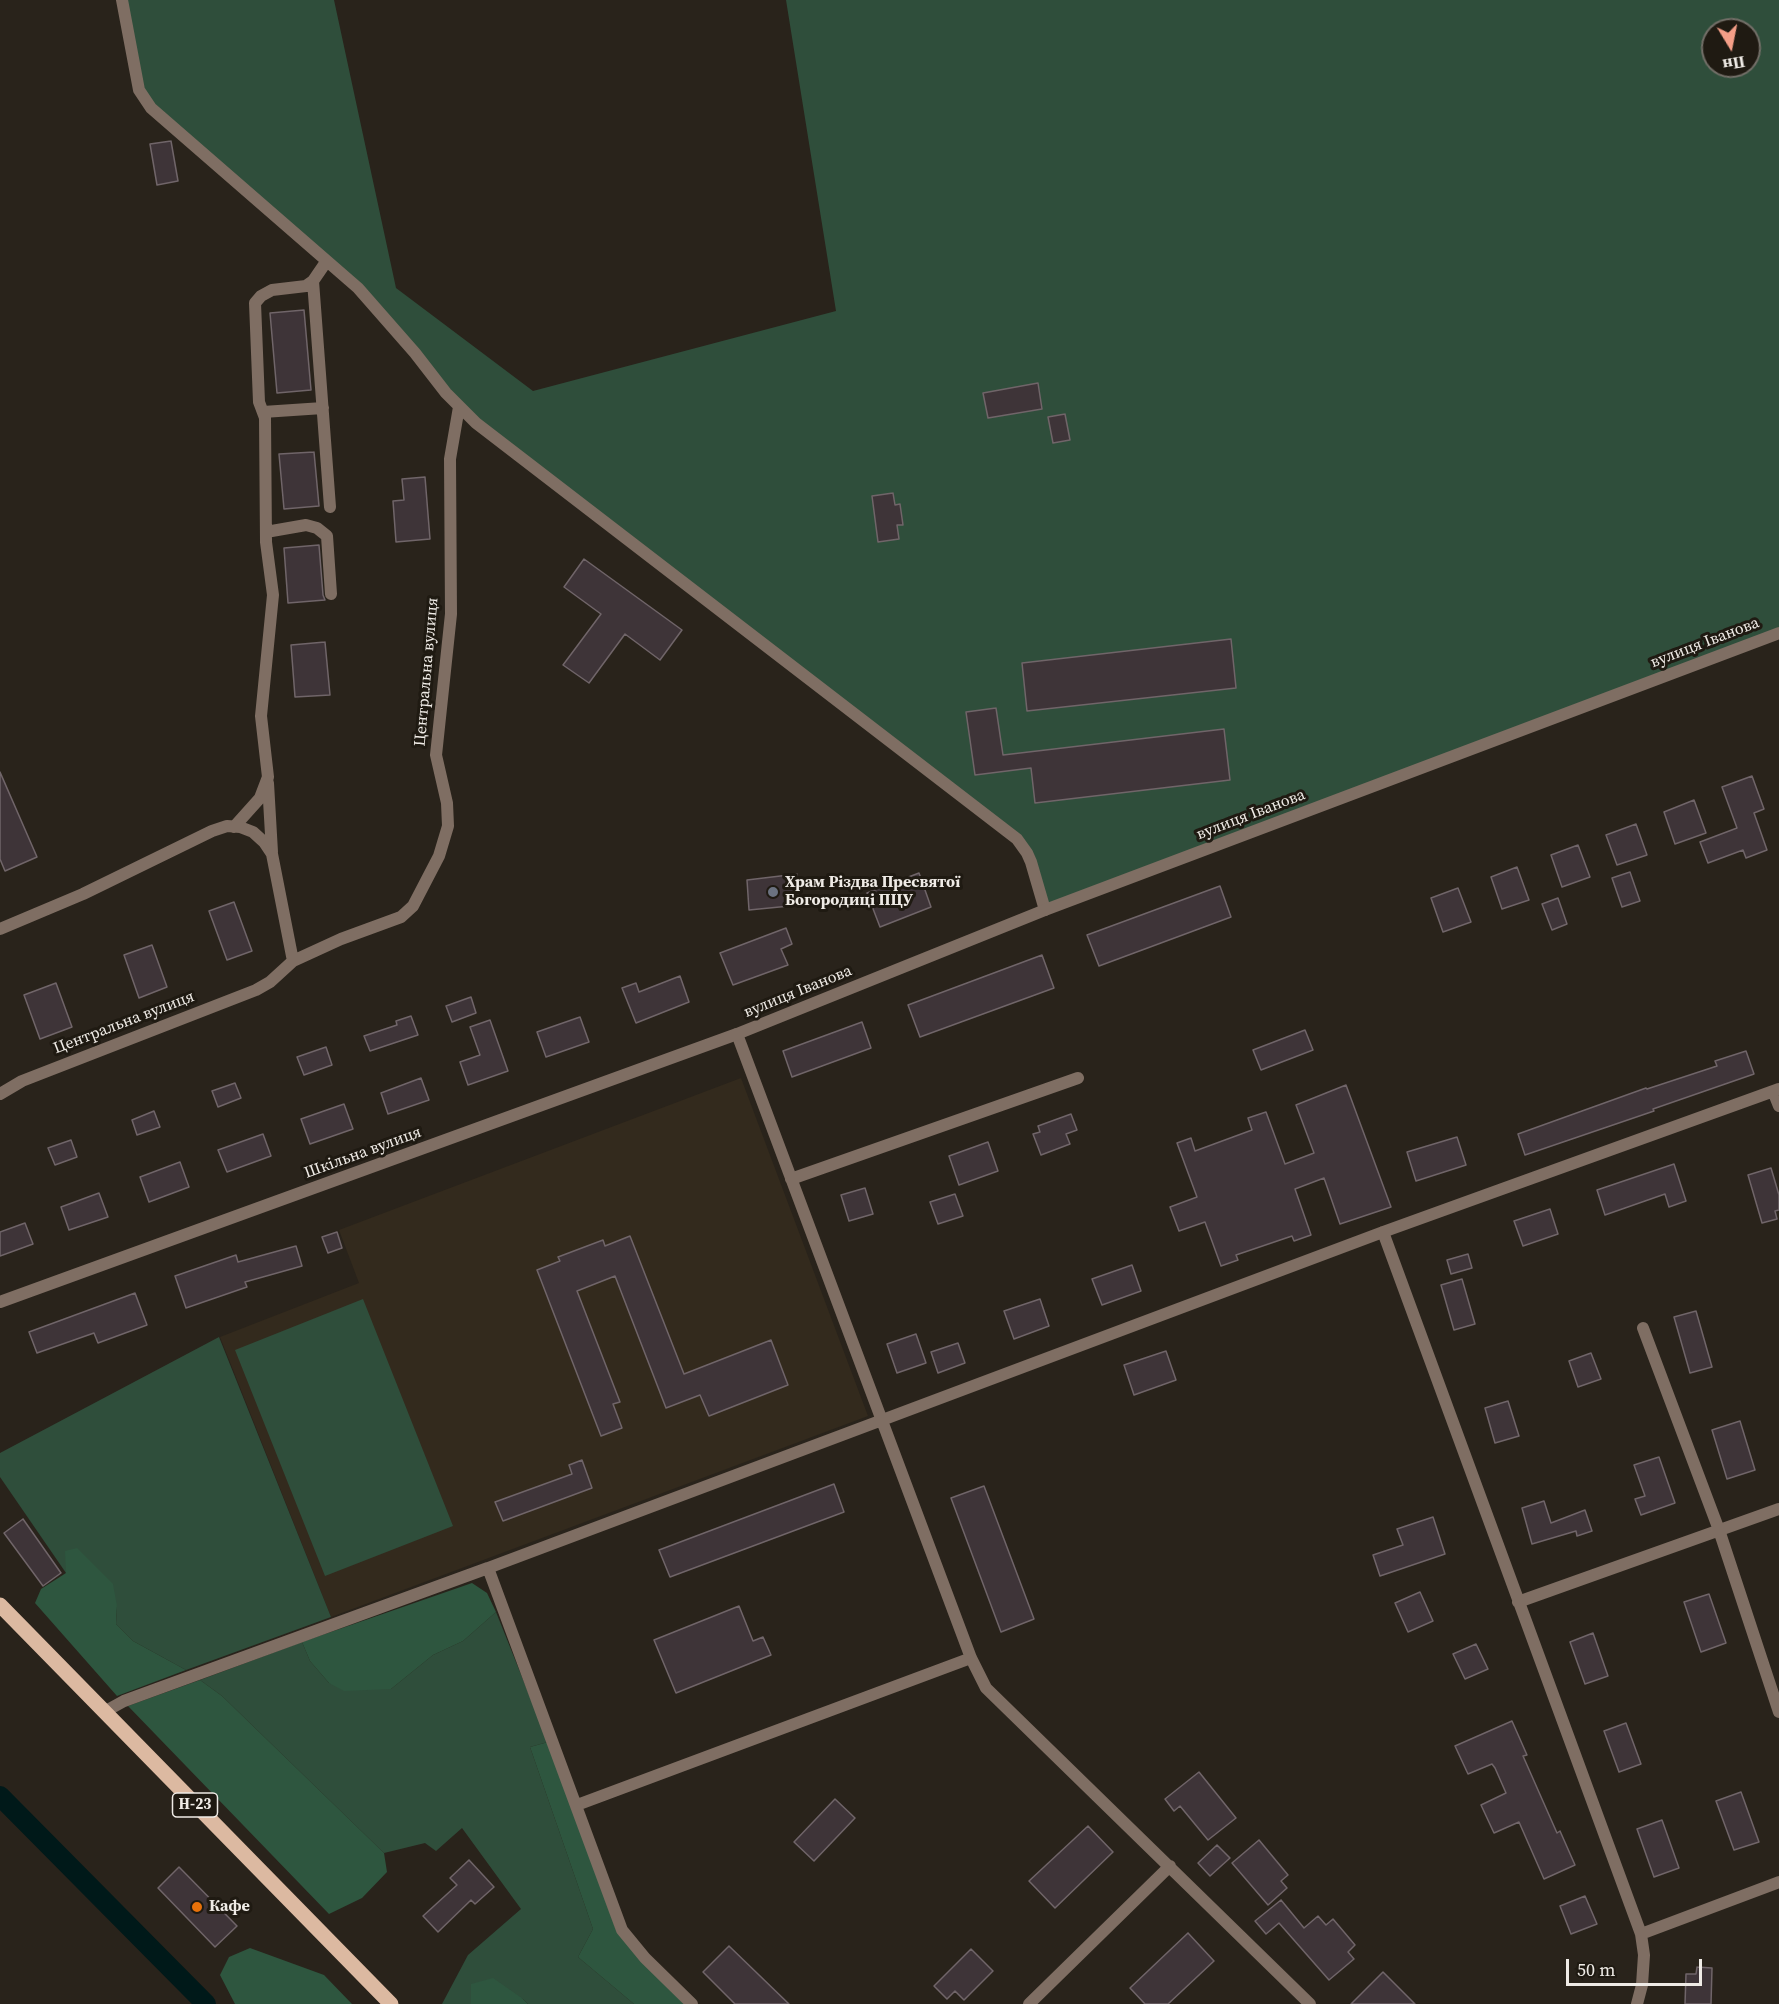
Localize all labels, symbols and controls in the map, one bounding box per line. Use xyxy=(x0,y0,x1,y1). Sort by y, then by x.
north arrow xyxy=(1701,18,1761,78)
text: Пн xyxy=(1721,51,1747,77)
street label: Центральна вулиця xyxy=(411,597,443,747)
street label: вулиця Іванова xyxy=(1648,613,1762,673)
street label: вулиця Іванова xyxy=(1194,785,1308,845)
place label: Храм Різдва Пресвятої Богородиці ПЦУ xyxy=(785,873,960,911)
marker: Храм Різдва Пресвятої Богородиці ПЦУ xyxy=(766,885,780,899)
street label: вулиця Іванова xyxy=(741,962,855,1022)
street label: Центральна вулиця xyxy=(51,987,197,1059)
street label: Шкільна вулиця xyxy=(302,1123,424,1183)
road number: Н-23 xyxy=(172,1793,218,1817)
place label: Кафе xyxy=(209,1897,250,1917)
marker: Кафе xyxy=(190,1900,204,1914)
scale bar xyxy=(1569,1947,1706,1985)
text: 50 m xyxy=(1577,1957,1615,1982)

